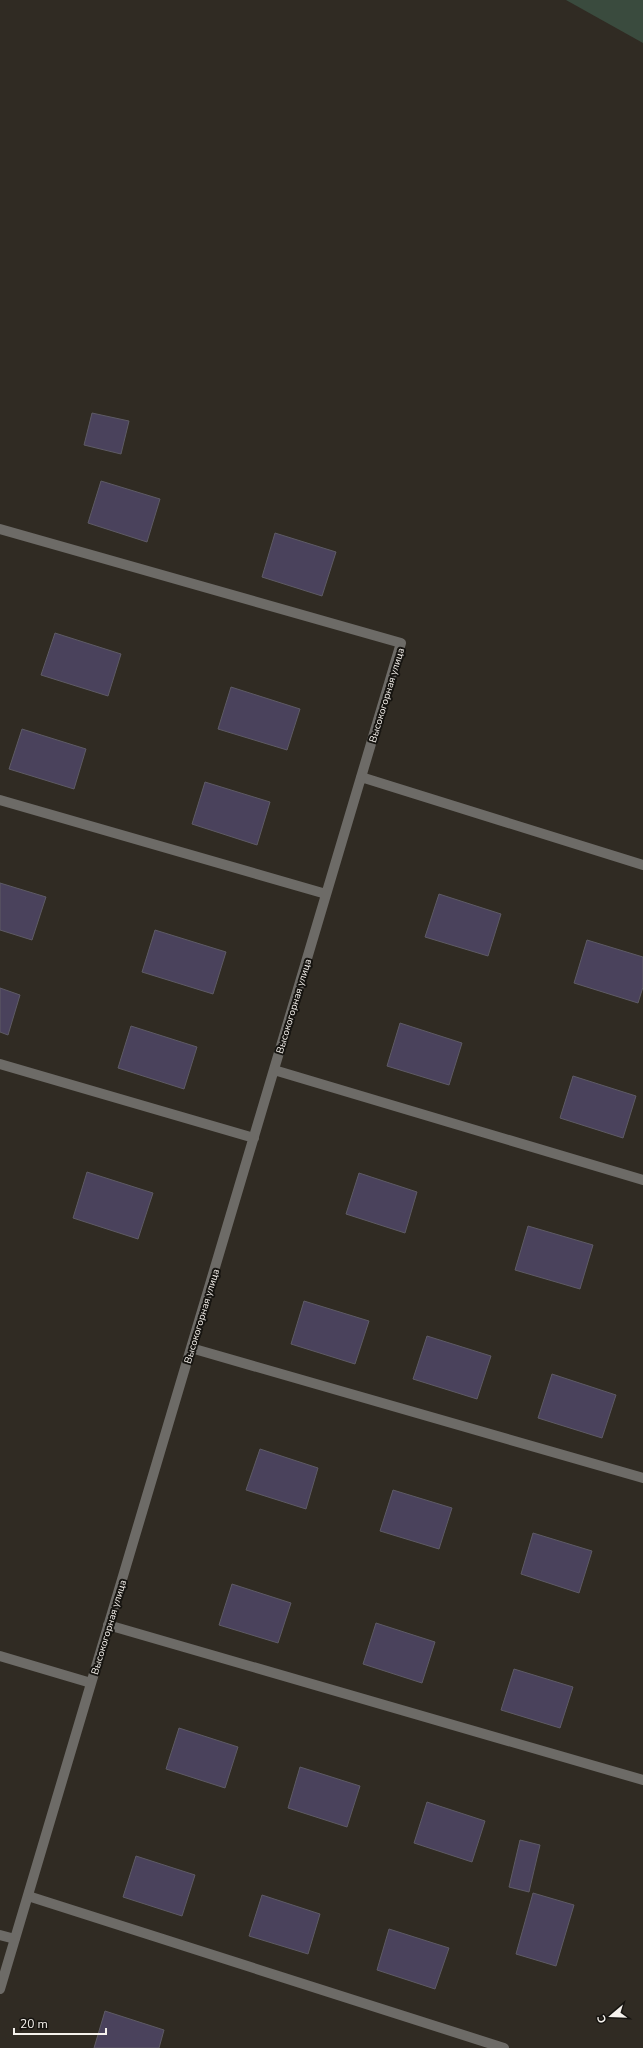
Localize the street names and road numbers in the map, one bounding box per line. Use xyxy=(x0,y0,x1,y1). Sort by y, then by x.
street label: Высокогорная улица xyxy=(366,646,408,744)
street label: Высокогорная улица xyxy=(273,957,315,1055)
street label: Высокогорная улица xyxy=(181,1267,223,1365)
street label: Высокогорная улица xyxy=(88,1578,130,1676)

